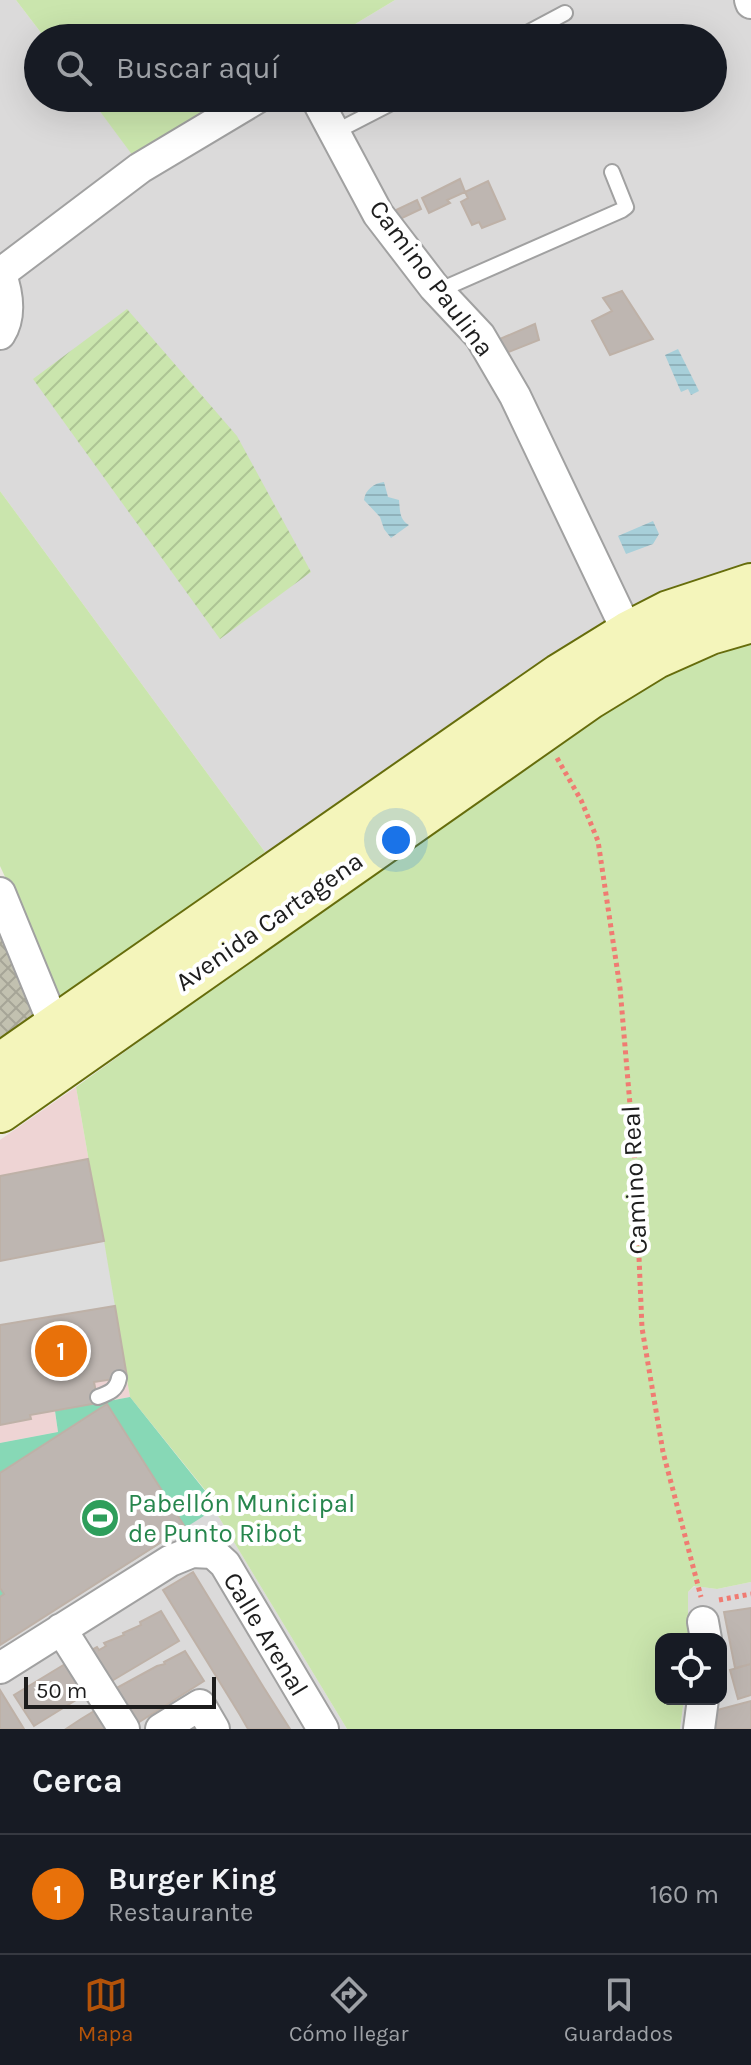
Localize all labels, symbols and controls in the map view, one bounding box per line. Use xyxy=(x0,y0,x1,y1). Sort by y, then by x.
search box xyxy=(24,24,727,112)
icon: search xyxy=(52,46,96,90)
text: Buscar aquí xyxy=(116,50,280,86)
street label: Camino Paulina xyxy=(363,194,501,363)
your location xyxy=(376,820,416,860)
street label: Avenida Cartagena xyxy=(170,845,369,998)
street label: Camino Real xyxy=(615,1105,654,1255)
pin: 1 xyxy=(35,1321,87,1381)
place label: Pabellón Municipal de Punto Ribot xyxy=(128,1488,355,1549)
sports icon: Pabellón Municipal de Punto Ribot xyxy=(79,1497,121,1539)
street label: Calle Arenal xyxy=(216,1567,315,1702)
map controls xyxy=(655,1633,727,1705)
button: locate xyxy=(655,1633,727,1705)
scale bar xyxy=(24,1673,216,1709)
text: 50 m xyxy=(36,1678,87,1704)
text: Cerca xyxy=(32,1761,123,1801)
text: Burger King xyxy=(108,1861,276,1897)
text: 1 xyxy=(53,1879,63,1910)
text: 160 m xyxy=(650,1879,719,1910)
text: Restaurante xyxy=(108,1897,253,1928)
tab: Mapa xyxy=(78,1973,133,2047)
tab: Cómo llegar xyxy=(289,1973,408,2047)
tab: Guardados xyxy=(564,1973,673,2047)

